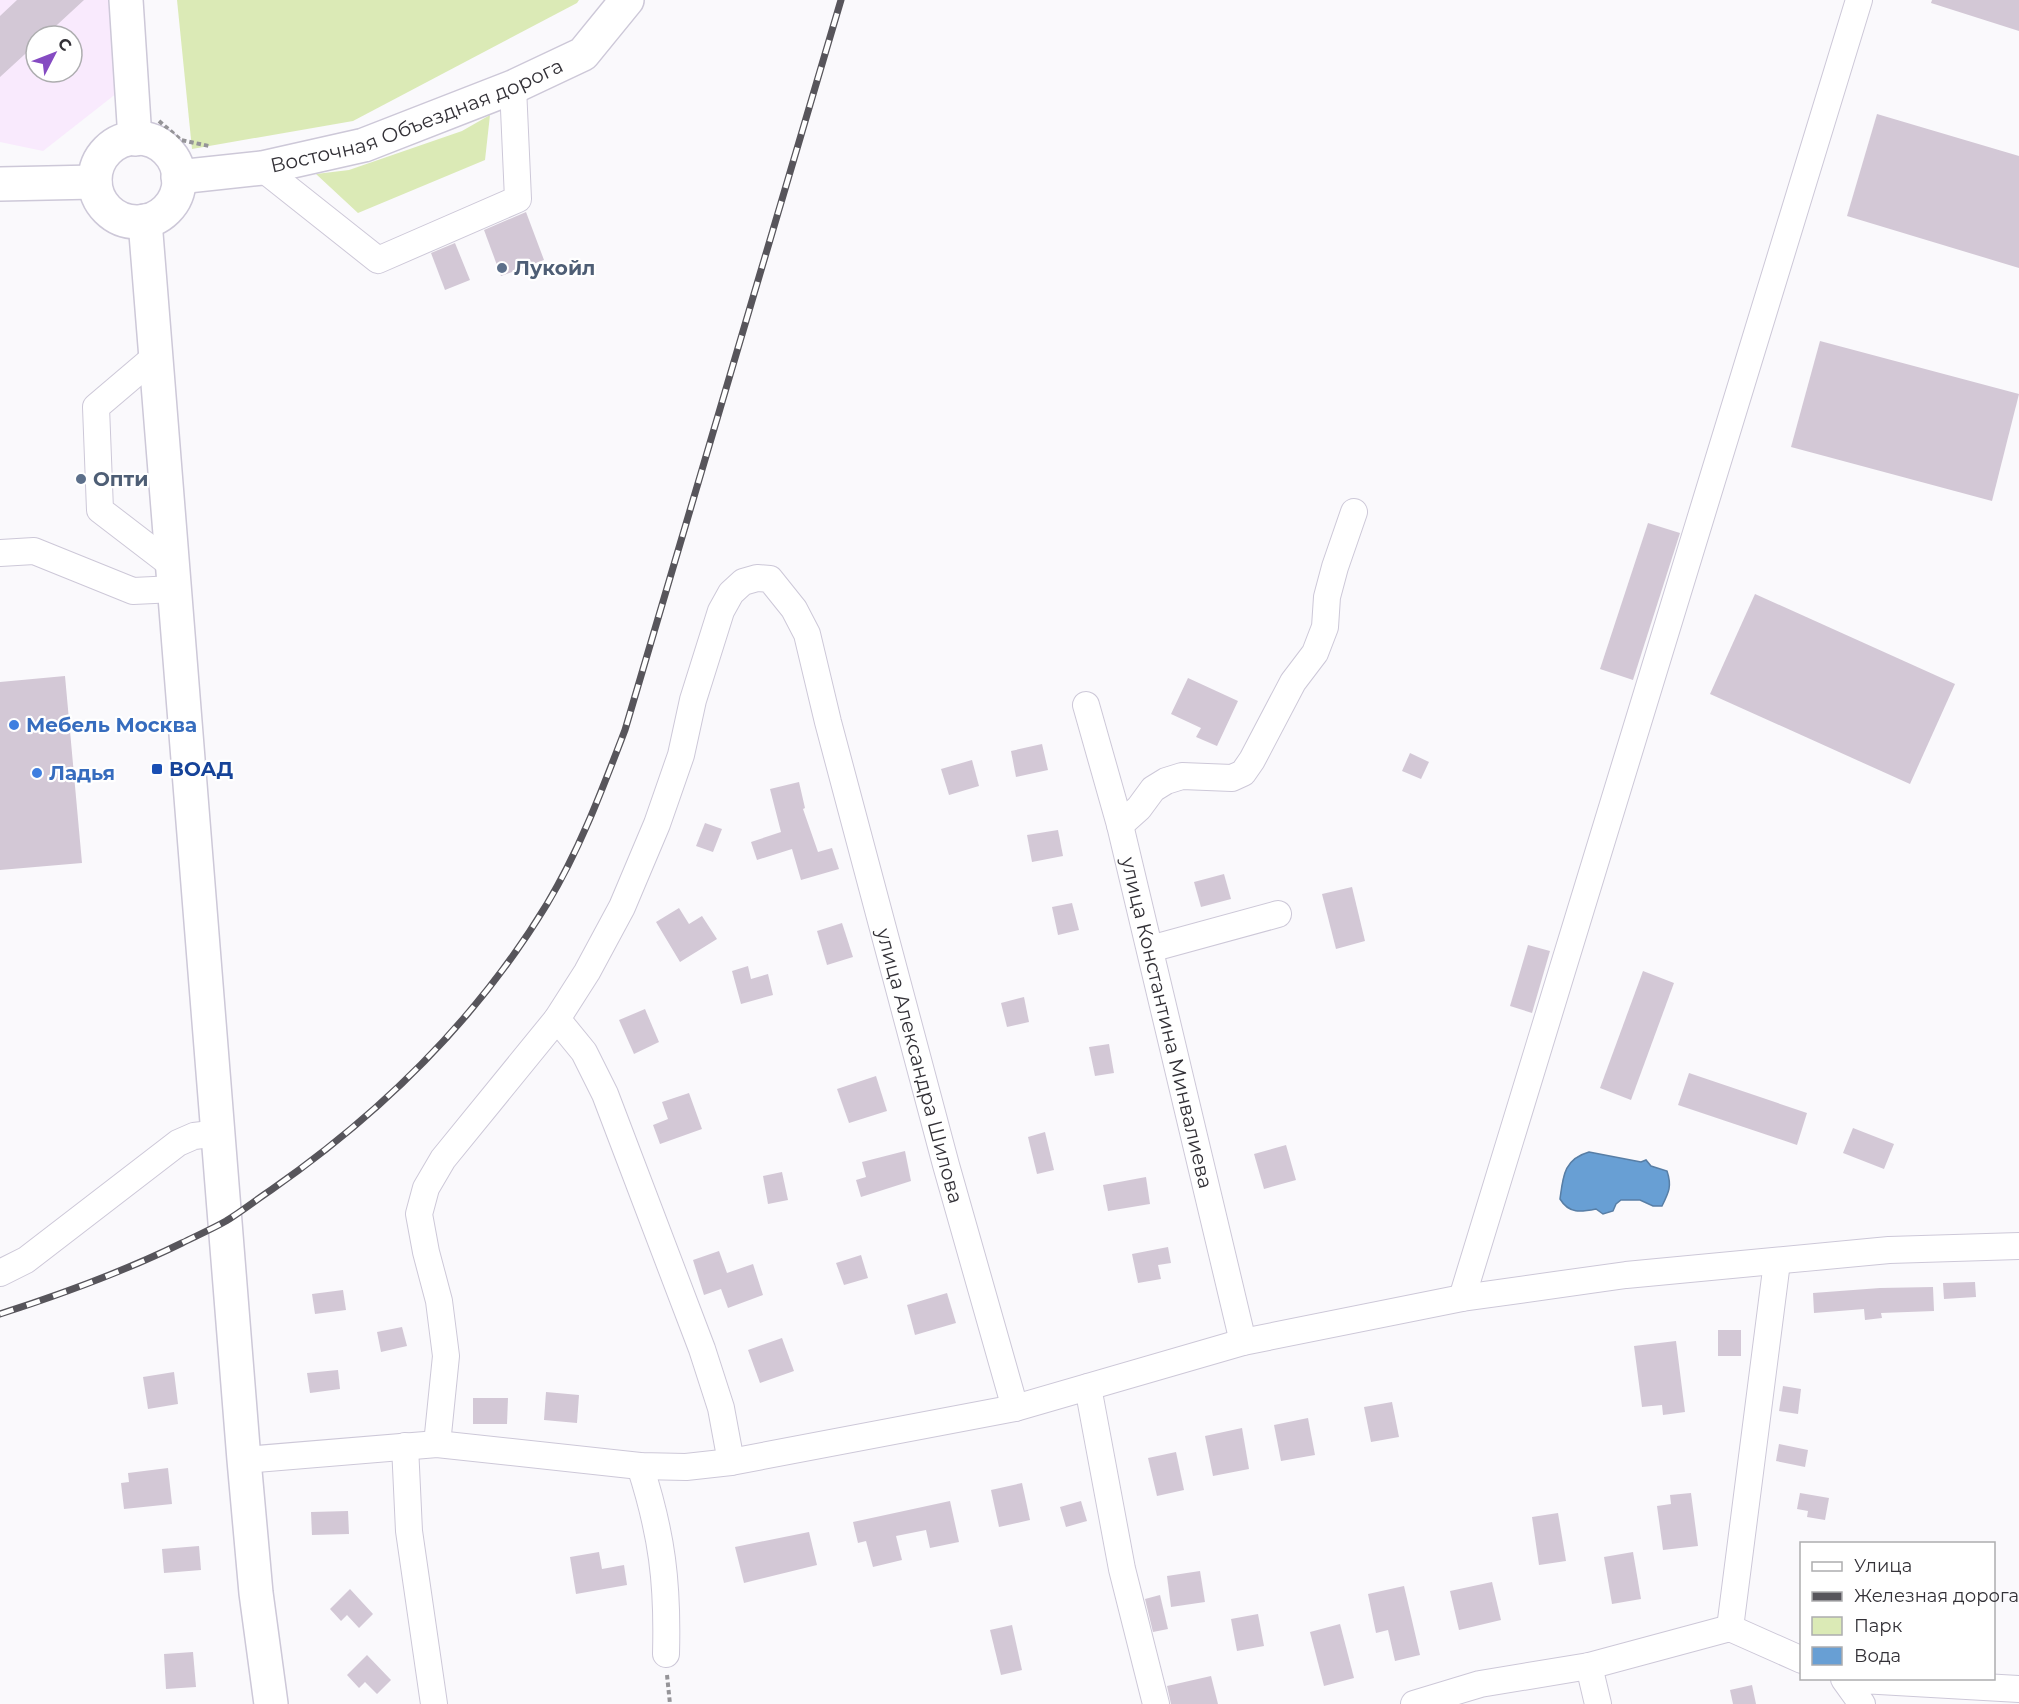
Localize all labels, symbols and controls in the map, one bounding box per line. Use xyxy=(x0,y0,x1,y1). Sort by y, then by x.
north arrow xyxy=(24,24,84,84)
text: С xyxy=(54,34,76,55)
street label: Восточная Объездная дорога xyxy=(268,53,567,178)
place label: Лукойл xyxy=(514,256,595,280)
marker: Лукойл xyxy=(495,261,509,275)
place label: Опти xyxy=(93,467,148,491)
marker: Опти xyxy=(74,472,88,486)
place label: Мебель Москва xyxy=(26,713,197,737)
marker: Мебель Москва xyxy=(7,718,21,732)
place label: ВОАД xyxy=(169,757,234,781)
place label: Ладья xyxy=(49,761,115,785)
marker: ВОАД xyxy=(150,762,164,776)
marker: Ладья xyxy=(30,766,44,780)
street label: улица Константина Минвалиева xyxy=(1116,854,1218,1191)
street label: улица Александра Шилова xyxy=(871,925,968,1206)
legend xyxy=(1800,1542,1995,1680)
text: Улица xyxy=(1854,1555,1912,1577)
text: Железная дорога xyxy=(1854,1585,2019,1607)
text: Парк xyxy=(1854,1615,1903,1637)
text: Вода xyxy=(1854,1645,1901,1667)

